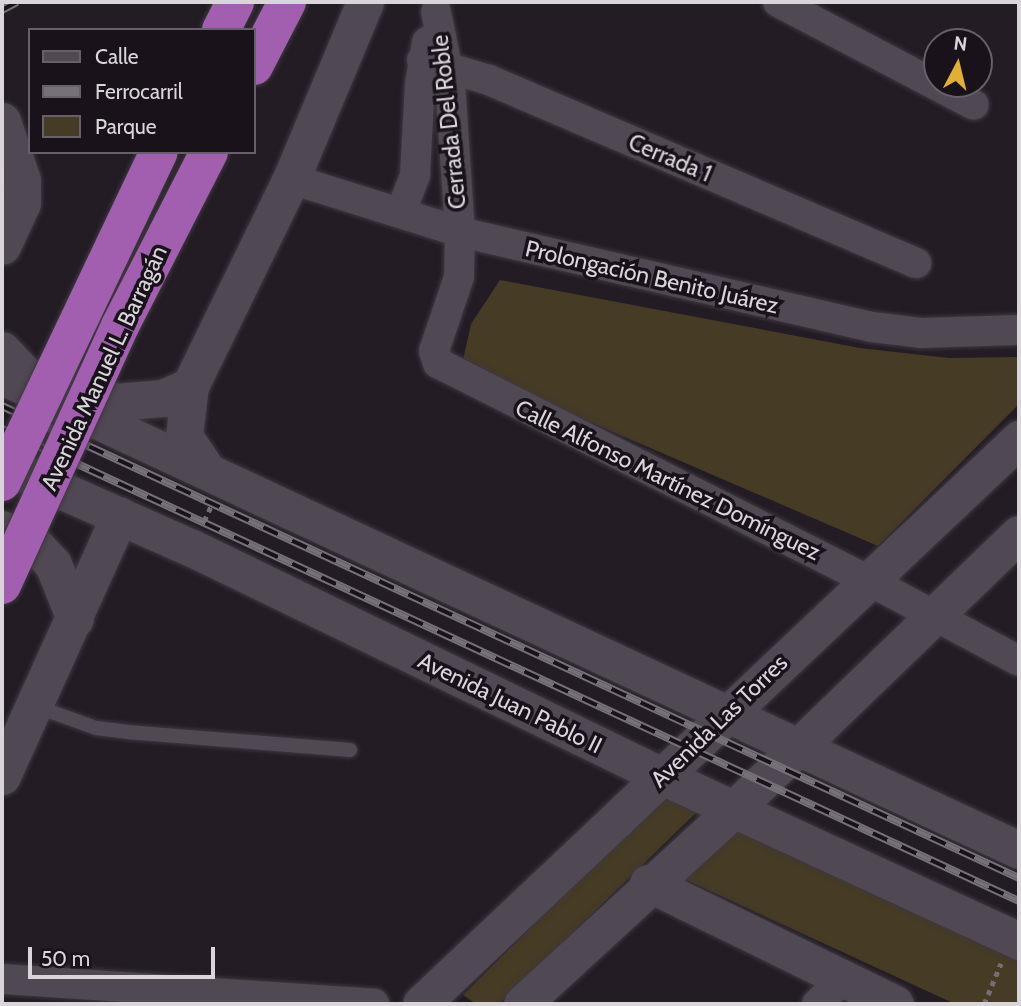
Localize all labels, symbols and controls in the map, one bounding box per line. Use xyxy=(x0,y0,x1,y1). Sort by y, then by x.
legend xyxy=(28,28,256,154)
north arrow xyxy=(923,28,993,98)
text: N xyxy=(952,31,968,56)
street label: Cerrada Del Roble xyxy=(426,34,472,210)
text: Calle xyxy=(95,44,139,69)
text: Ferrocarril xyxy=(95,79,183,104)
text: Parque xyxy=(95,114,157,139)
street label: Cerrada 1 xyxy=(624,128,716,188)
street label: Prolongación Benito Juárez xyxy=(523,234,781,320)
street label: Avenida Manuel L. Barragán xyxy=(35,241,173,495)
street label: Calle Alfonso Martínez Domínguez xyxy=(511,394,825,566)
street label: Avenida Juan Pablo II xyxy=(414,646,606,760)
street label: Avenida Las Torres xyxy=(645,649,793,793)
scale bar xyxy=(32,932,219,976)
text: 50 m xyxy=(41,946,90,971)

